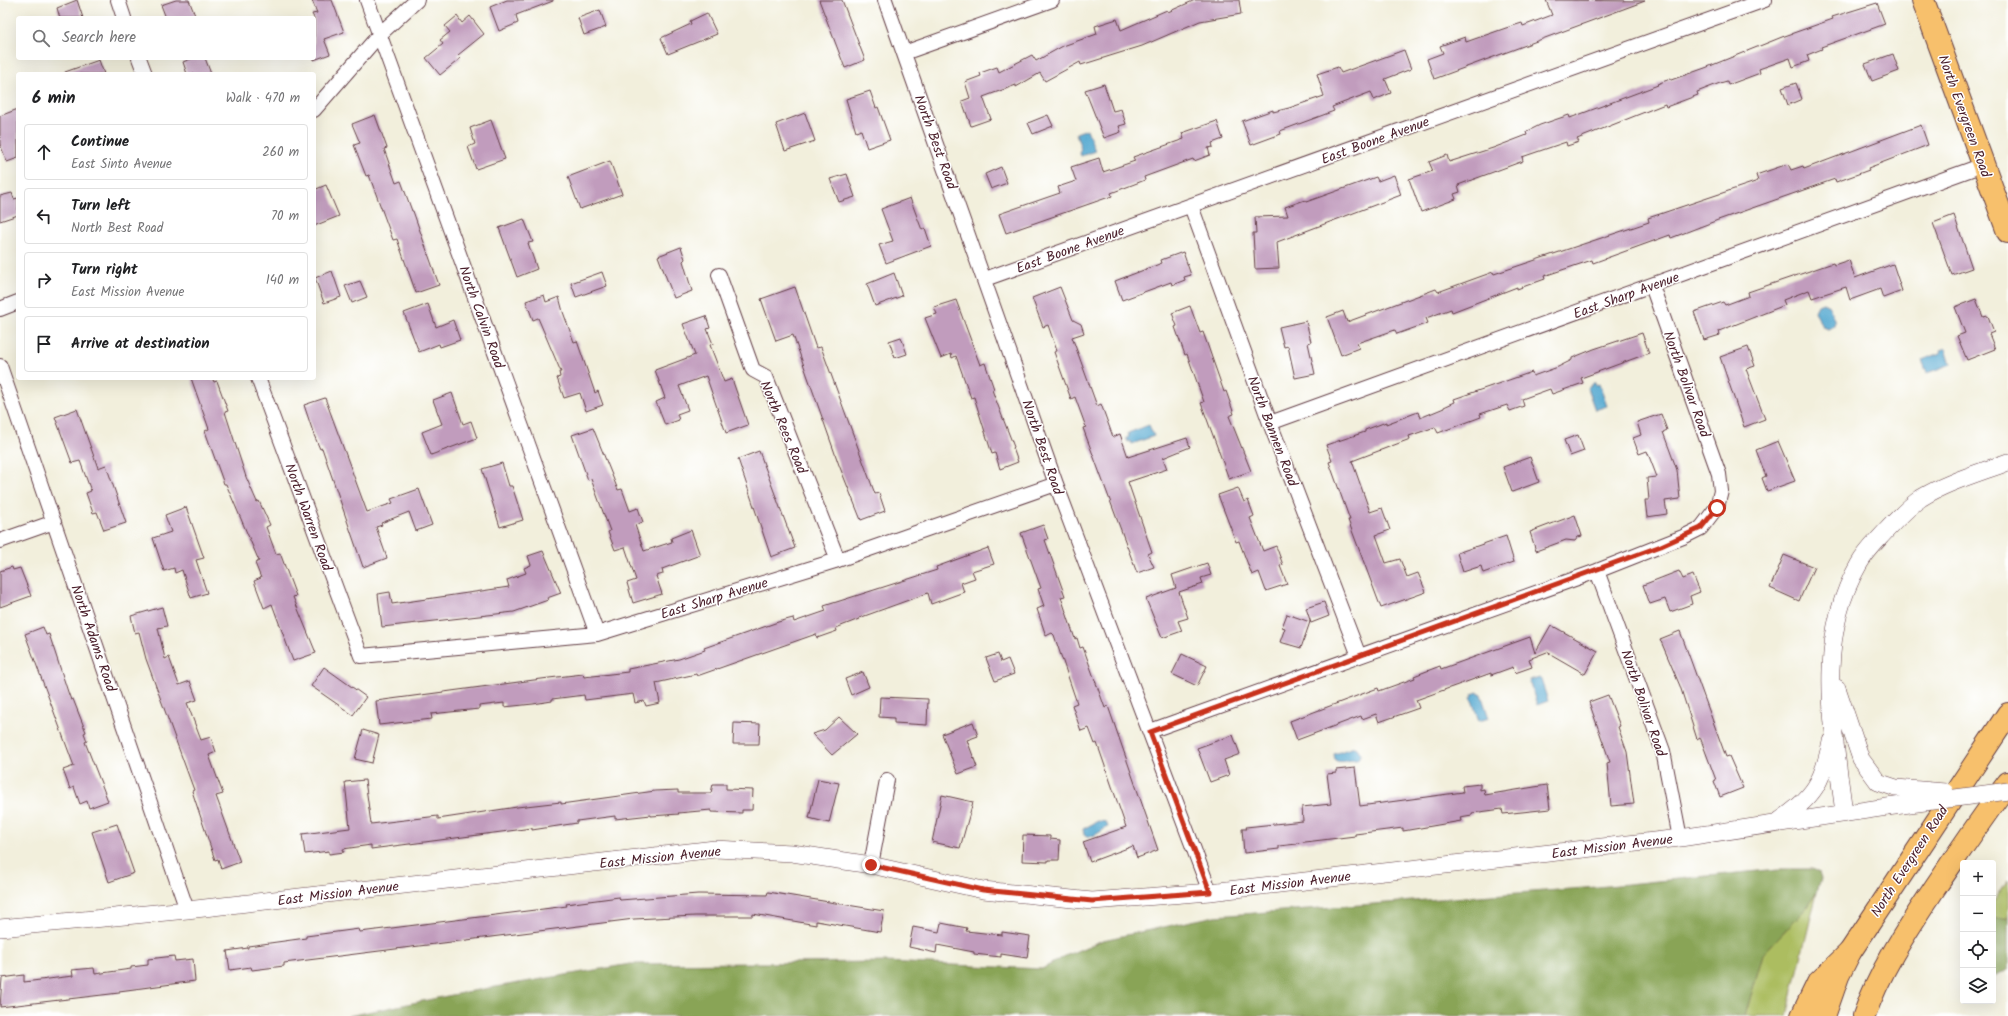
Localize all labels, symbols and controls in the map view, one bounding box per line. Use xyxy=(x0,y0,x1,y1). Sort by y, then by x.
search box xyxy=(16,16,316,60)
text: Search here xyxy=(62,26,136,50)
icon: search xyxy=(30,27,52,49)
street label: North Evergreen Road xyxy=(1932,52,1997,182)
text: 6 min xyxy=(32,85,76,112)
text: Walk · 470 m xyxy=(226,88,300,109)
street label: North Best Road xyxy=(908,92,963,194)
street label: East Boone Avenue xyxy=(1318,111,1433,171)
text: Continue xyxy=(71,130,129,154)
icon: ahead xyxy=(33,141,55,163)
text: 260 m xyxy=(262,142,299,163)
text: East Sinto Avenue xyxy=(71,154,172,175)
text: Turn left xyxy=(71,194,131,218)
icon: left xyxy=(33,205,55,227)
text: 70 m xyxy=(271,206,299,227)
text: North Best Road xyxy=(71,218,163,239)
street label: East Boone Avenue xyxy=(1013,220,1128,280)
text: Turn right xyxy=(71,258,138,282)
street label: North Calvin Road xyxy=(452,263,510,373)
street label: East Sharp Avenue xyxy=(1570,266,1683,325)
icon: right xyxy=(33,269,55,291)
text: 140 m xyxy=(266,270,299,291)
text: East Mission Avenue xyxy=(71,282,184,303)
street label: North Bolivar Road xyxy=(1657,328,1716,442)
text: Arrive at destination xyxy=(71,332,210,356)
icon: arrive xyxy=(33,333,55,355)
street label: North Bannen Road xyxy=(1241,373,1304,491)
street label: North Rees Road xyxy=(754,377,813,478)
street label: North Best Road xyxy=(1015,397,1069,499)
street label: North Warren Road xyxy=(278,460,338,575)
route start xyxy=(1708,499,1726,517)
street label: East Sharp Avenue xyxy=(658,572,771,626)
street label: North Adams Road xyxy=(64,582,122,696)
street label: North Bolivar Road xyxy=(1614,647,1672,761)
street label: North Evergreen Road xyxy=(1865,801,1955,922)
street label: East Mission Avenue xyxy=(1550,829,1675,865)
street label: East Mission Avenue xyxy=(598,841,723,875)
route end xyxy=(862,856,880,874)
map controls xyxy=(1960,860,1996,1004)
button: + xyxy=(1960,860,1996,896)
street label: East Mission Avenue xyxy=(1228,866,1353,902)
street label: East Mission Avenue xyxy=(276,876,401,912)
button: − xyxy=(1960,896,1996,932)
button: locate xyxy=(1960,932,1996,968)
button: layers xyxy=(1960,968,1996,1004)

